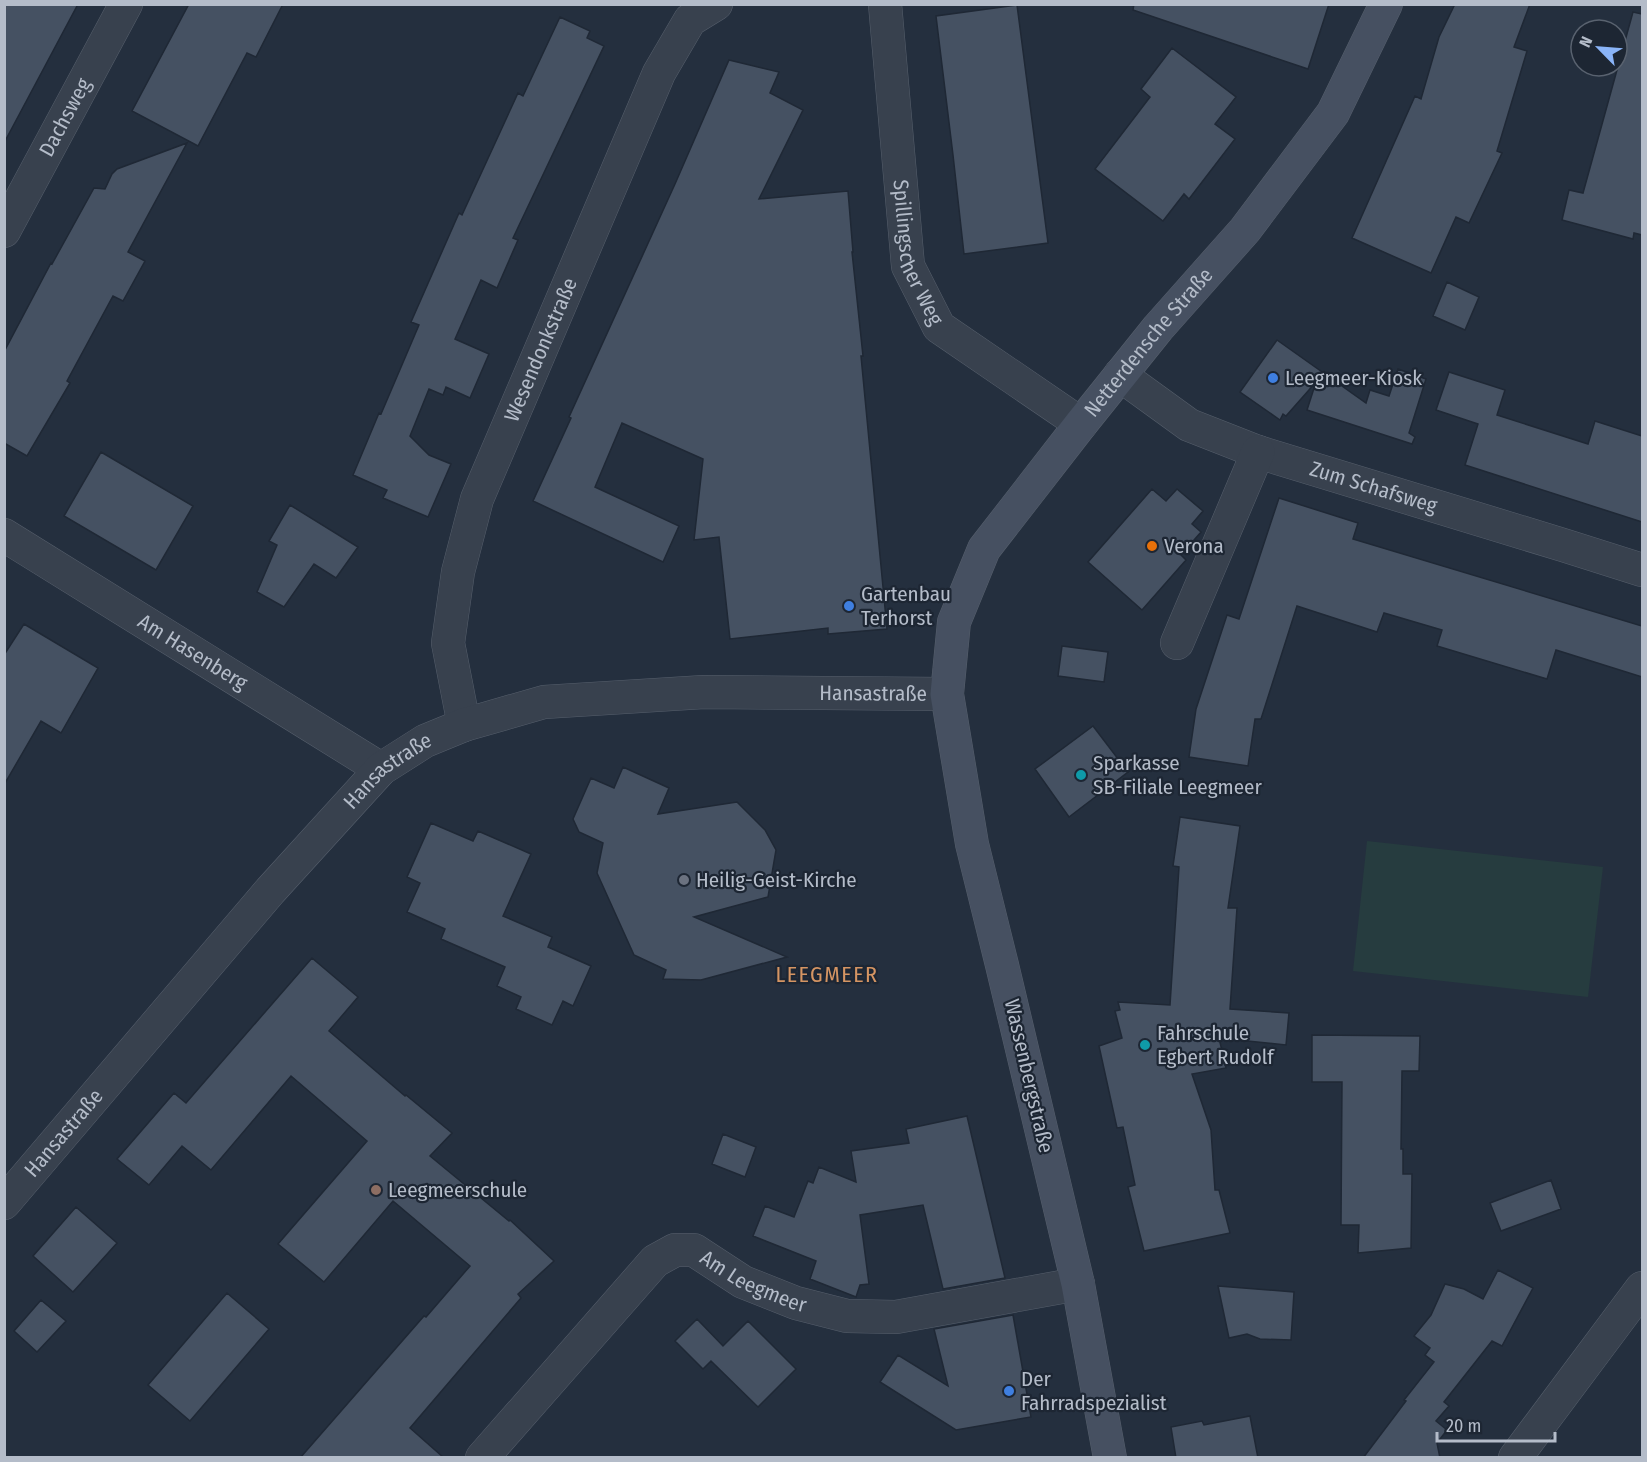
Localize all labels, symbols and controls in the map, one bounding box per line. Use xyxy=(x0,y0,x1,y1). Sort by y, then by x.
north arrow xyxy=(1569,18,1629,78)
text: N xyxy=(1575,34,1596,50)
street label: Dachsweg xyxy=(33,74,97,161)
street label: Spillingscher Weg xyxy=(887,178,949,330)
street label: Netterdensche Straße xyxy=(1079,262,1218,422)
street label: Wesendonkstraße xyxy=(499,274,583,426)
place label: Leegmeer-Kiosk xyxy=(1285,365,1422,391)
marker: Leegmeer-Kiosk xyxy=(1266,371,1280,385)
street label: Zum Schafsweg xyxy=(1307,456,1440,519)
place label: Verona xyxy=(1164,533,1224,559)
marker: Verona xyxy=(1145,539,1159,553)
place label: Gartenbau Terhorst xyxy=(861,581,951,631)
marker: Gartenbau Terhorst xyxy=(842,599,856,613)
street label: Am Hasenberg xyxy=(133,608,252,696)
street label: Hansastraße xyxy=(819,680,927,707)
street label: Hansastraße xyxy=(338,727,435,815)
place label: Sparkasse SB-Filiale Leegmeer xyxy=(1093,750,1262,800)
marker: Sparkasse SB-Filiale Leegmeer xyxy=(1074,768,1088,782)
place label: Heilig-Geist-Kirche xyxy=(696,867,857,893)
marker: Heilig-Geist-Kirche xyxy=(677,873,691,887)
district label: LEEGMEER xyxy=(776,961,879,988)
street label: Wassenbergstraße xyxy=(999,997,1059,1155)
place label: Fahrschule Egbert Rudolf xyxy=(1157,1020,1275,1070)
marker: Fahrschule Egbert Rudolf xyxy=(1138,1038,1152,1052)
street label: Hansastraße xyxy=(19,1084,108,1182)
place label: Leegmeerschule xyxy=(388,1177,527,1203)
marker: Leegmeerschule xyxy=(369,1183,383,1197)
street label: Am Leegmeer xyxy=(695,1245,810,1318)
place label: Der Fahrradspezialist xyxy=(1021,1366,1167,1416)
marker: Der Fahrradspezialist xyxy=(1002,1384,1016,1398)
scale bar xyxy=(1437,1405,1556,1443)
text: 20 m xyxy=(1446,1415,1481,1437)

